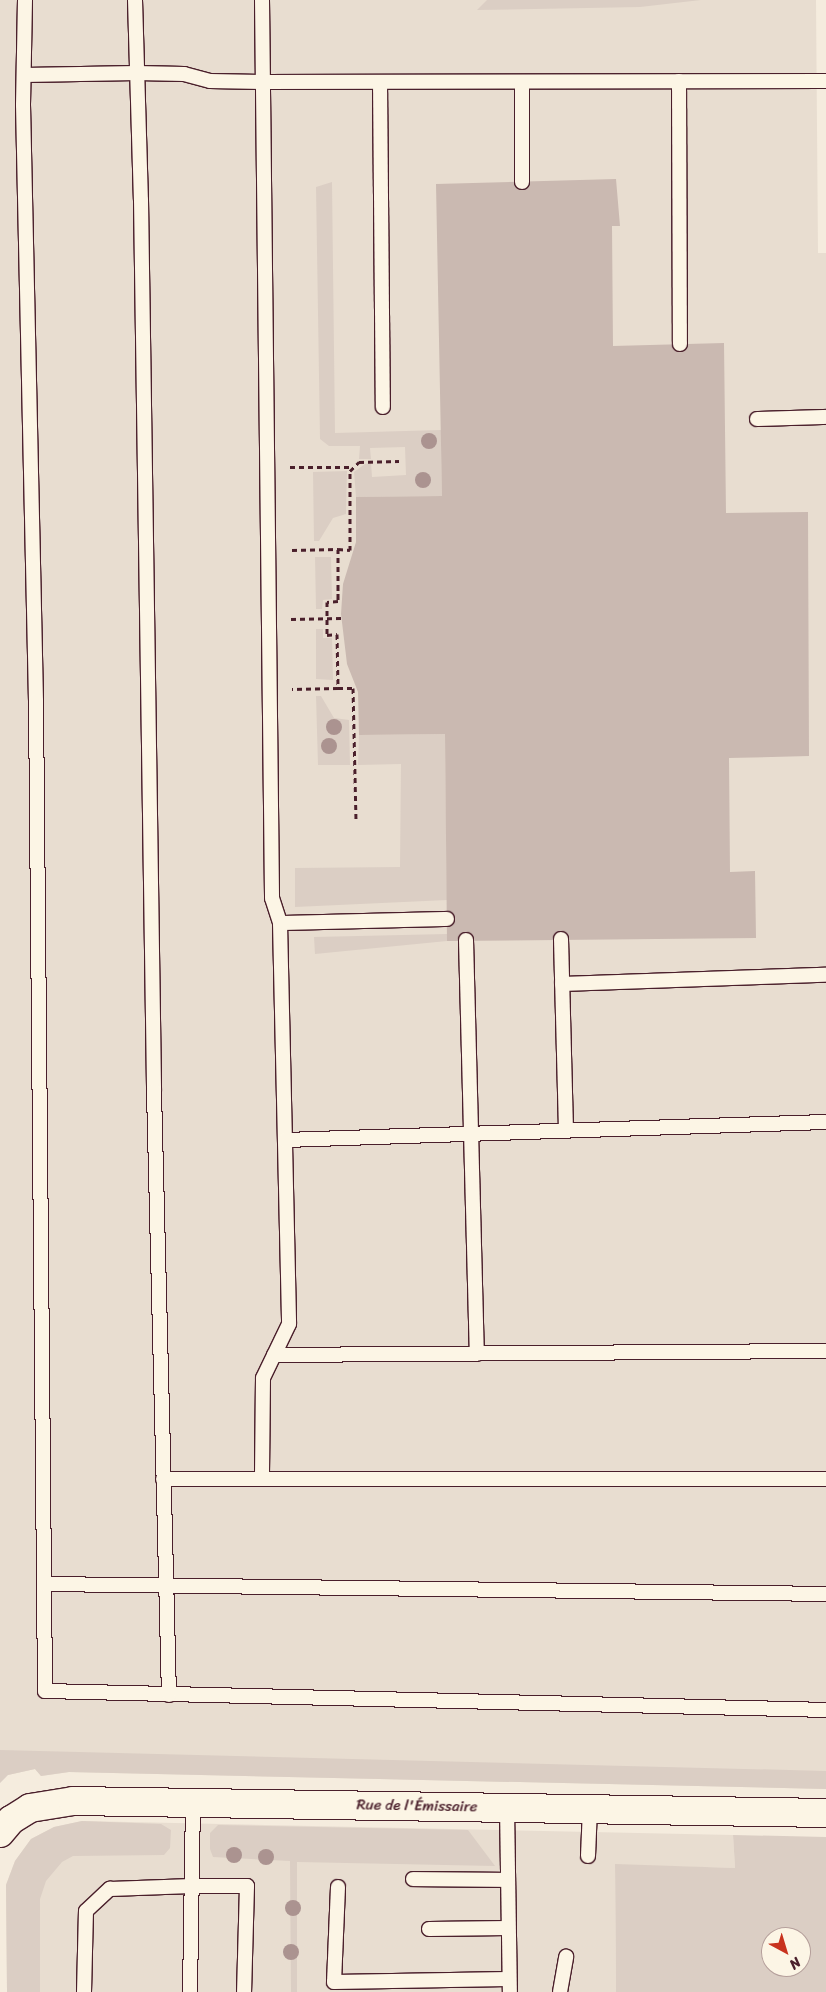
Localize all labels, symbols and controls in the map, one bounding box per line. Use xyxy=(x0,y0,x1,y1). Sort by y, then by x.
street label: Rue de l'Émissaire xyxy=(356,1796,478,1816)
north arrow xyxy=(761,1927,811,1977)
text: N xyxy=(783,1950,807,1976)

